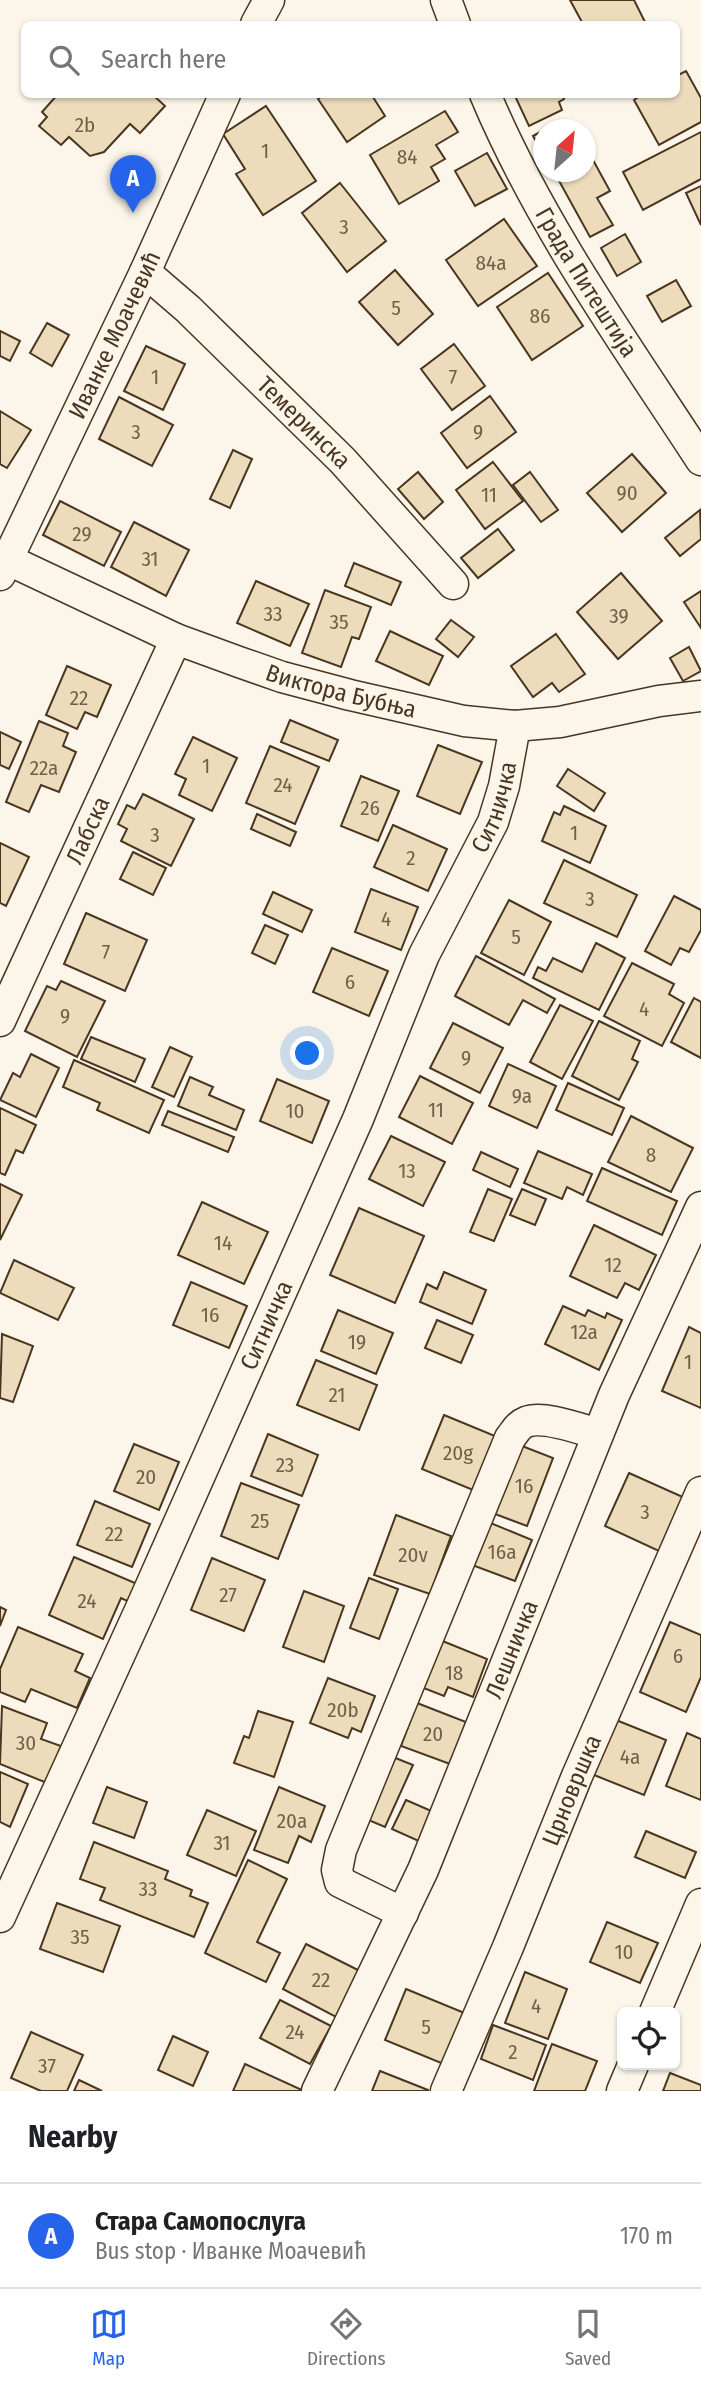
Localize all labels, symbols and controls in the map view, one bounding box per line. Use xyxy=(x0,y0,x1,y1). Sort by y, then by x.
search box xyxy=(21,21,680,98)
icon: search xyxy=(45,41,83,79)
text: Search here xyxy=(101,44,226,75)
house number: 2b xyxy=(75,112,95,138)
north arrow xyxy=(533,119,596,182)
house number: 1 xyxy=(261,138,269,164)
house number: 84 xyxy=(397,144,417,170)
pin: A xyxy=(110,155,156,213)
street label: Града Питештија xyxy=(530,202,643,362)
house number: 3 xyxy=(339,214,349,240)
street label: Иванке Моачевић xyxy=(63,247,166,423)
house number: 84a xyxy=(476,250,506,276)
house number: 5 xyxy=(391,295,401,321)
house number: 86 xyxy=(530,303,550,329)
house number: 1 xyxy=(151,364,159,390)
house number: 7 xyxy=(449,364,457,390)
street label: Темеринска xyxy=(251,371,356,474)
house number: 3 xyxy=(131,419,141,445)
house number: 9 xyxy=(473,419,483,445)
house number: 90 xyxy=(616,480,638,506)
house number: 11 xyxy=(481,482,497,508)
house number: 29 xyxy=(72,521,92,547)
house number: 31 xyxy=(141,546,159,572)
house number: 33 xyxy=(264,601,282,627)
house number: 39 xyxy=(609,603,629,629)
house number: 35 xyxy=(329,609,349,635)
street label: Виктора Бубња xyxy=(262,658,419,724)
house number: 22 xyxy=(70,685,88,711)
house number: 1 xyxy=(202,753,210,779)
house number: 22a xyxy=(30,755,58,781)
street label: Ситничка xyxy=(466,759,522,857)
house number: 24 xyxy=(273,772,293,798)
street label: Лабска xyxy=(60,792,116,869)
house number: 26 xyxy=(360,795,380,821)
house number: 1 xyxy=(570,820,578,846)
house number: 3 xyxy=(150,822,160,848)
house number: 2 xyxy=(406,845,416,871)
house number: 3 xyxy=(585,886,595,912)
house number: 4 xyxy=(381,906,391,932)
house number: 5 xyxy=(511,924,521,950)
house number: 7 xyxy=(102,939,110,965)
house number: 6 xyxy=(345,969,355,995)
house number: 4 xyxy=(639,996,649,1022)
house number: 9 xyxy=(60,1003,70,1029)
your location xyxy=(290,1036,324,1070)
house number: 9 xyxy=(461,1045,471,1071)
house number: 9a xyxy=(512,1083,532,1109)
house number: 11 xyxy=(428,1097,444,1123)
house number: 10 xyxy=(285,1098,305,1124)
house number: 8 xyxy=(646,1142,656,1168)
house number: 13 xyxy=(398,1158,416,1184)
house number: 14 xyxy=(214,1230,232,1256)
house number: 12 xyxy=(604,1252,622,1278)
street label: Ситничка xyxy=(234,1276,298,1374)
house number: 16 xyxy=(201,1302,219,1328)
house number: 12a xyxy=(570,1319,598,1345)
house number: 19 xyxy=(348,1329,366,1355)
house number: 1 xyxy=(684,1349,692,1375)
house number: 21 xyxy=(329,1382,346,1408)
house number: 20g xyxy=(443,1440,473,1466)
house number: 23 xyxy=(276,1452,294,1478)
house number: 20 xyxy=(136,1464,156,1490)
house number: 16 xyxy=(515,1473,533,1499)
house number: 3 xyxy=(640,1499,650,1525)
house number: 25 xyxy=(251,1508,269,1534)
house number: 22 xyxy=(105,1521,123,1547)
house number: 16a xyxy=(488,1539,516,1565)
house number: 20v xyxy=(398,1542,428,1568)
house number: 27 xyxy=(219,1582,237,1608)
house number: 24 xyxy=(77,1588,97,1614)
street label: Лешничка xyxy=(479,1596,544,1702)
house number: 6 xyxy=(673,1643,683,1669)
house number: 18 xyxy=(445,1660,463,1686)
house number: 20b xyxy=(327,1697,359,1723)
house number: 20 xyxy=(423,1721,443,1747)
house number: 30 xyxy=(16,1730,36,1756)
street label: Црновршка xyxy=(536,1731,607,1850)
house number: 4a xyxy=(620,1744,640,1770)
house number: 20a xyxy=(277,1808,307,1834)
house number: 31 xyxy=(213,1830,231,1856)
house number: 33 xyxy=(139,1876,157,1902)
house number: 35 xyxy=(70,1924,90,1950)
house number: 10 xyxy=(614,1939,634,1965)
house number: 22 xyxy=(312,1967,330,1993)
house number: 4 xyxy=(531,1993,541,2019)
map controls xyxy=(617,2007,680,2070)
button: locate xyxy=(617,2007,680,2070)
house number: 5 xyxy=(421,2014,431,2040)
house number: 24 xyxy=(285,2019,305,2045)
house number: 2 xyxy=(508,2039,518,2065)
house number: 37 xyxy=(38,2053,56,2079)
text: Nearby xyxy=(28,2119,117,2155)
text: Стара Самопослуга xyxy=(95,2206,306,2237)
text: A xyxy=(45,2222,57,2250)
text: 170 m xyxy=(620,2222,673,2250)
text: Bus stop · Иванке Моачевић xyxy=(95,2237,366,2265)
tab: Map xyxy=(90,2305,128,2370)
tab: Directions xyxy=(307,2305,386,2370)
tab: Saved xyxy=(565,2305,611,2370)

